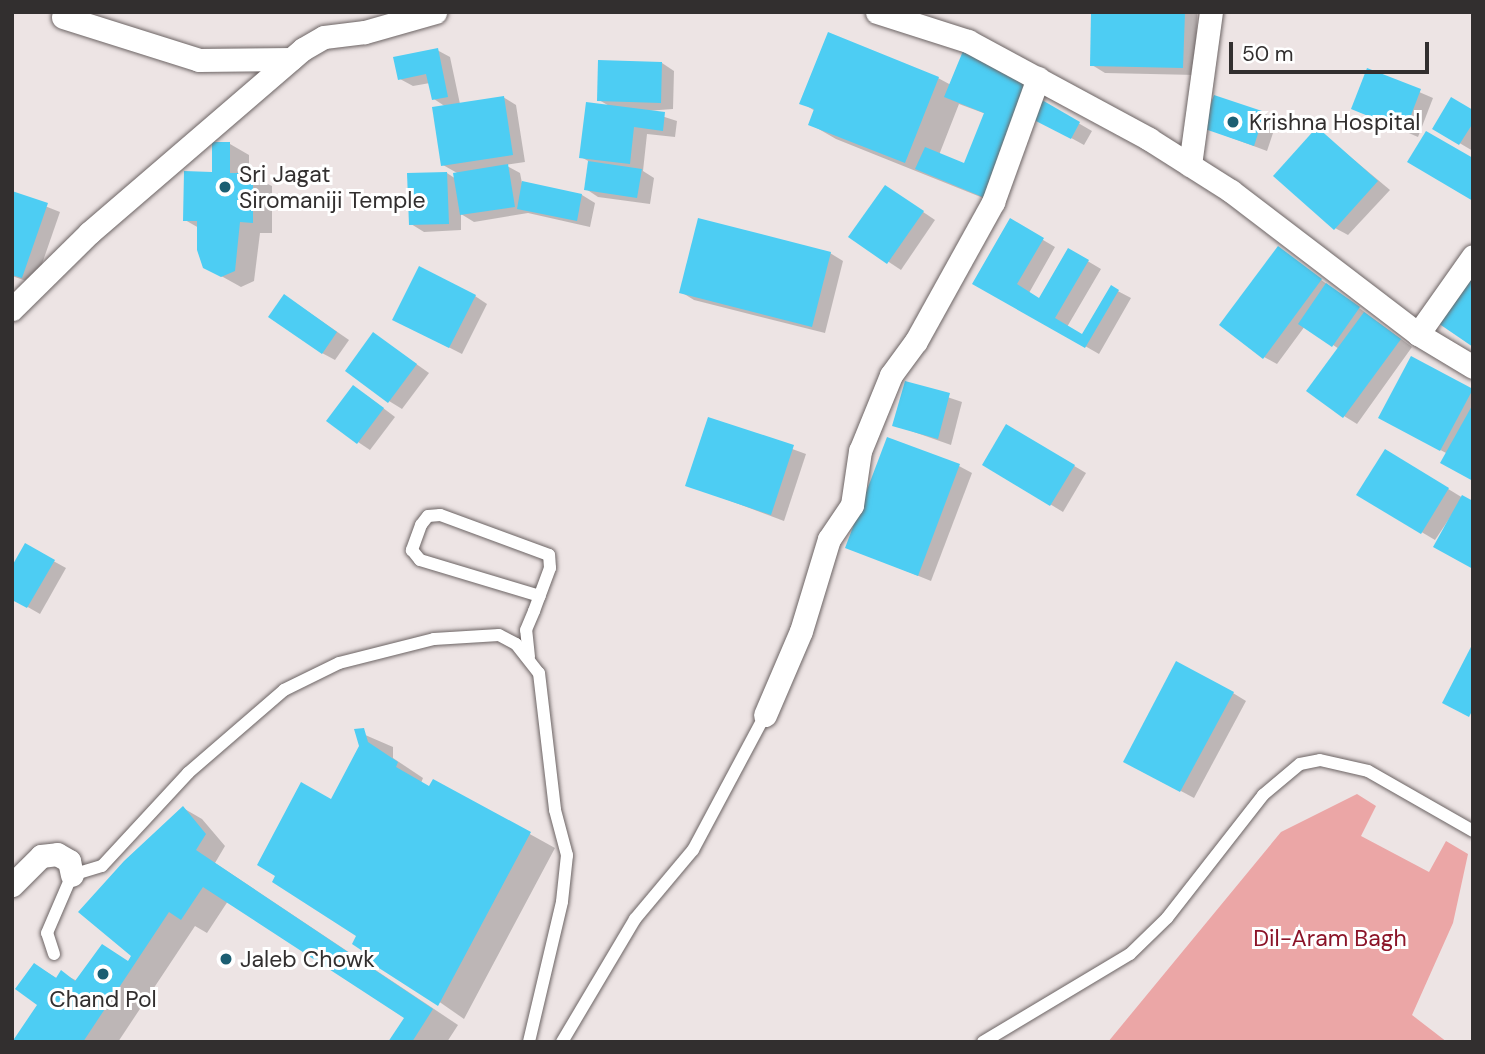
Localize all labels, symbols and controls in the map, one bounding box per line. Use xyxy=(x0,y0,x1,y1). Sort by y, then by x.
scale bar xyxy=(1233,28,1432,72)
text: 50 m xyxy=(1242,40,1293,68)
place label: Krishna Hospital xyxy=(1249,108,1420,136)
marker: Krishna Hospital xyxy=(1223,112,1243,132)
place label: Sri Jagat Siromaniji Temple xyxy=(239,160,426,214)
marker: Sri Jagat Siromaniji Temple xyxy=(217,179,233,195)
park label: Dil-Aram Bagh xyxy=(1253,924,1407,952)
place label: Jaleb Chowk xyxy=(240,945,375,973)
marker: Jaleb Chowk xyxy=(218,951,234,967)
marker: Chand Pol xyxy=(95,966,111,982)
place label: Chand Pol xyxy=(49,985,157,1013)

